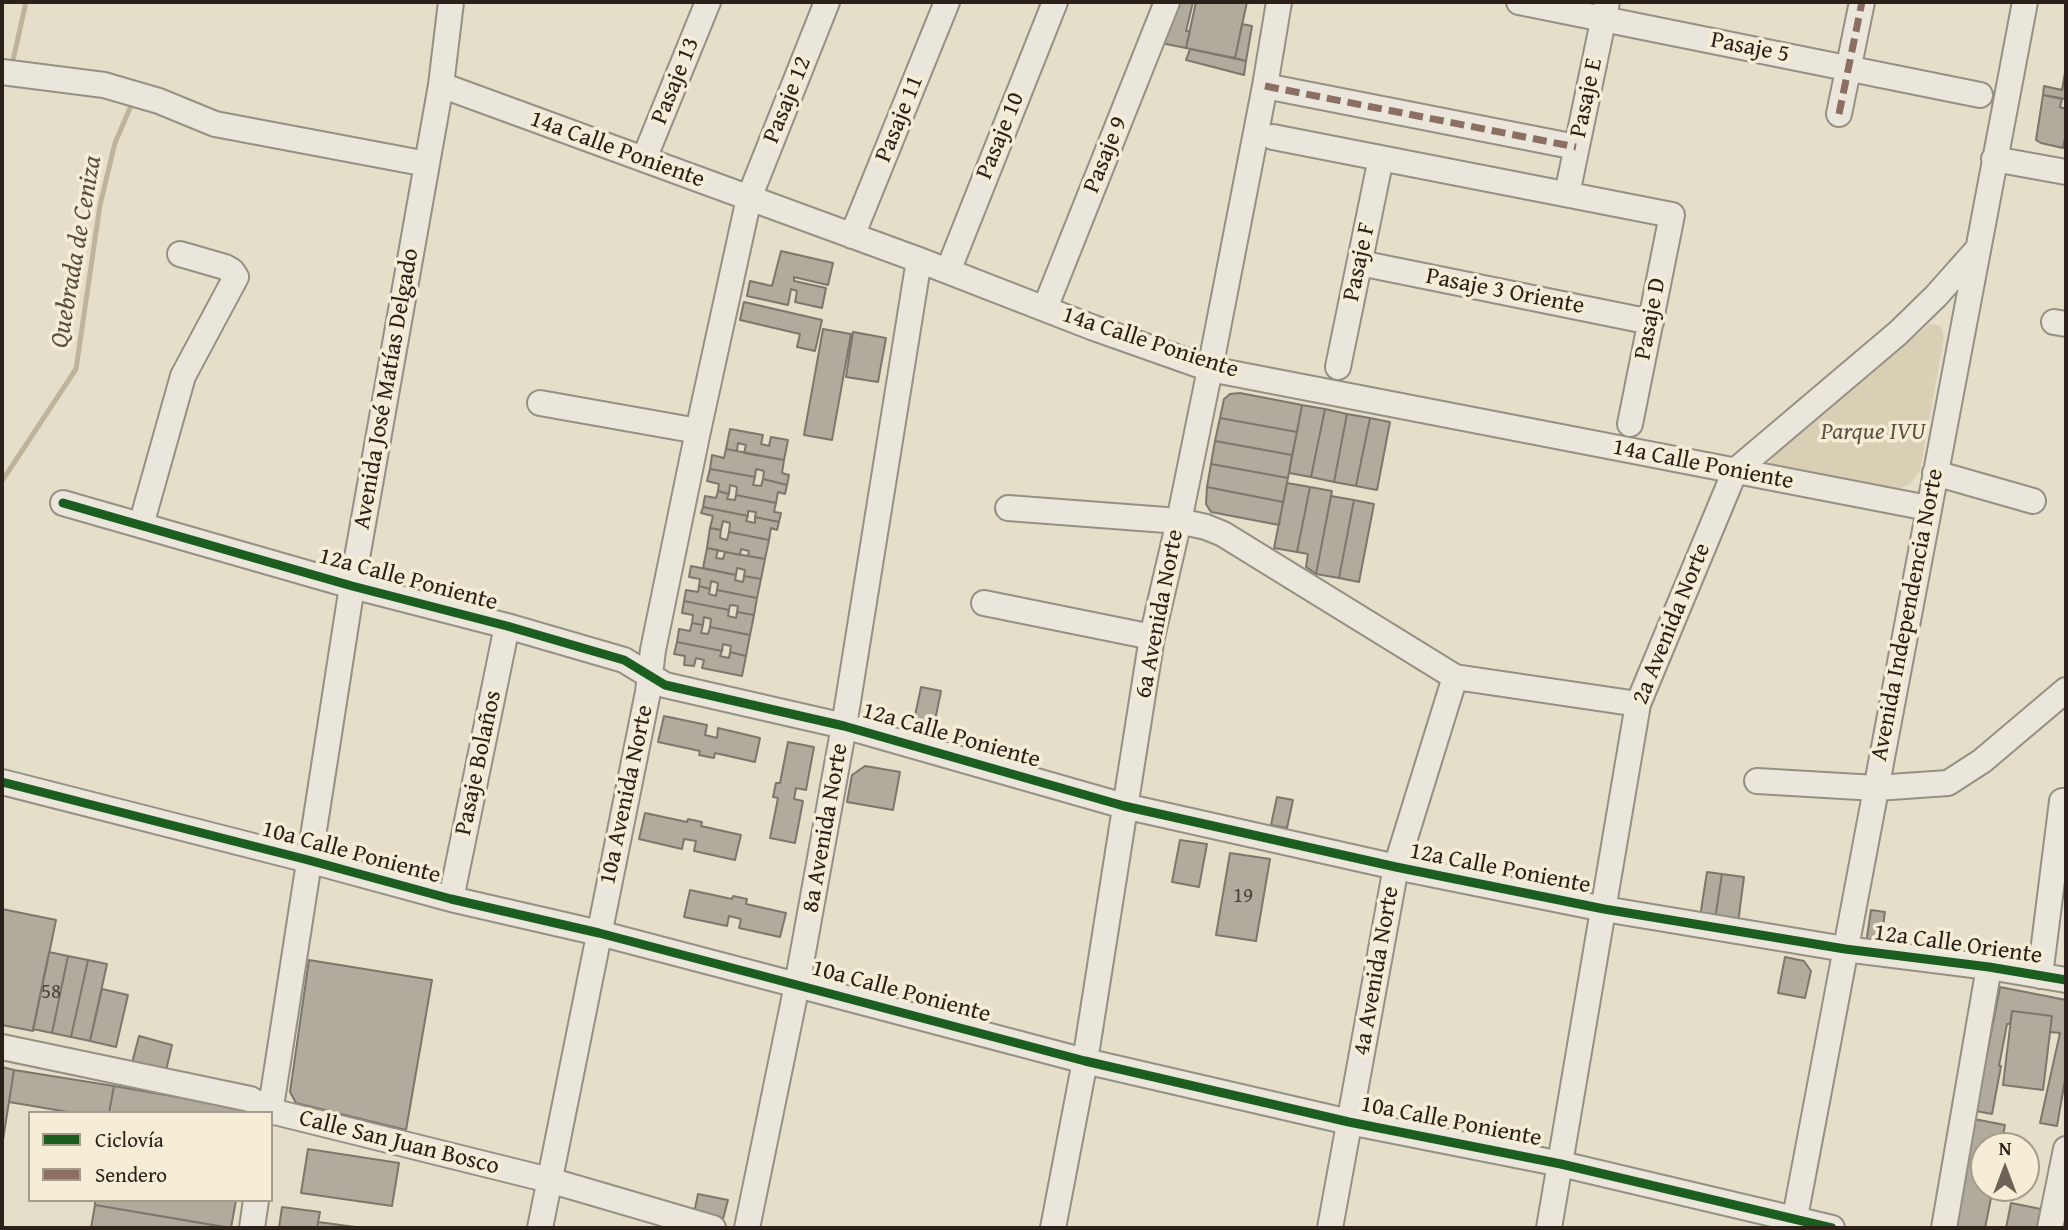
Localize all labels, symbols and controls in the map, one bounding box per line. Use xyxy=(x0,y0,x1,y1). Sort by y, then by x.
street label: Pasaje 5 xyxy=(1708,26,1792,70)
street label: Pasaje 13 xyxy=(646,33,706,129)
street label: Pasaje 12 xyxy=(758,52,818,148)
street label: Pasaje E xyxy=(1565,56,1609,140)
street label: Pasaje 11 xyxy=(870,71,930,167)
street label: Pasaje 10 xyxy=(971,88,1031,184)
street label: 14a Calle Poniente xyxy=(526,105,708,195)
street label: Pasaje 9 xyxy=(1078,113,1134,197)
water label: Quebrada de Ceniza xyxy=(45,153,109,351)
street label: Pasaje F xyxy=(1338,220,1382,304)
street label: Avenida José Matías Delgado xyxy=(348,246,426,532)
street label: Pasaje 3 Oriente xyxy=(1423,263,1587,321)
street label: Pasaje D xyxy=(1629,276,1673,362)
street label: 14a Calle Poniente xyxy=(1058,301,1242,385)
park label: Parque IVU xyxy=(1821,419,1925,447)
street label: 14a Calle Poniente xyxy=(1610,433,1796,497)
street label: Avenida Independencia Norte xyxy=(1865,466,1951,764)
street label: 6a Avenida Norte xyxy=(1130,527,1190,701)
street label: 2a Avenida Norte xyxy=(1627,539,1717,709)
street label: 12a Calle Poniente xyxy=(315,542,501,618)
street label: Pasaje Bolaños xyxy=(450,688,508,838)
street label: 12a Calle Poniente xyxy=(859,697,1043,775)
street label: 10a Avenida Norte xyxy=(594,703,660,887)
street label: 8a Avenida Norte xyxy=(797,741,855,915)
street label: 10a Calle Poniente xyxy=(258,815,444,891)
street label: 12a Calle Poniente xyxy=(1407,837,1593,901)
house number: 19 xyxy=(1233,884,1253,910)
street label: 4a Avenida Norte xyxy=(1348,884,1406,1058)
street label: 12a Calle Oriente xyxy=(1872,919,2044,971)
street label: 10a Calle Poniente xyxy=(808,954,994,1030)
house number: 58 xyxy=(41,980,61,1006)
street label: 10a Calle Poniente xyxy=(1358,1090,1544,1154)
street label: Calle San Juan Bosco xyxy=(296,1104,502,1182)
legend xyxy=(28,1111,273,1202)
text: Ciclovía xyxy=(95,1124,164,1155)
north arrow xyxy=(1970,1132,2040,1202)
text: N xyxy=(1999,1134,2011,1162)
text: Sendero xyxy=(95,1159,167,1190)

